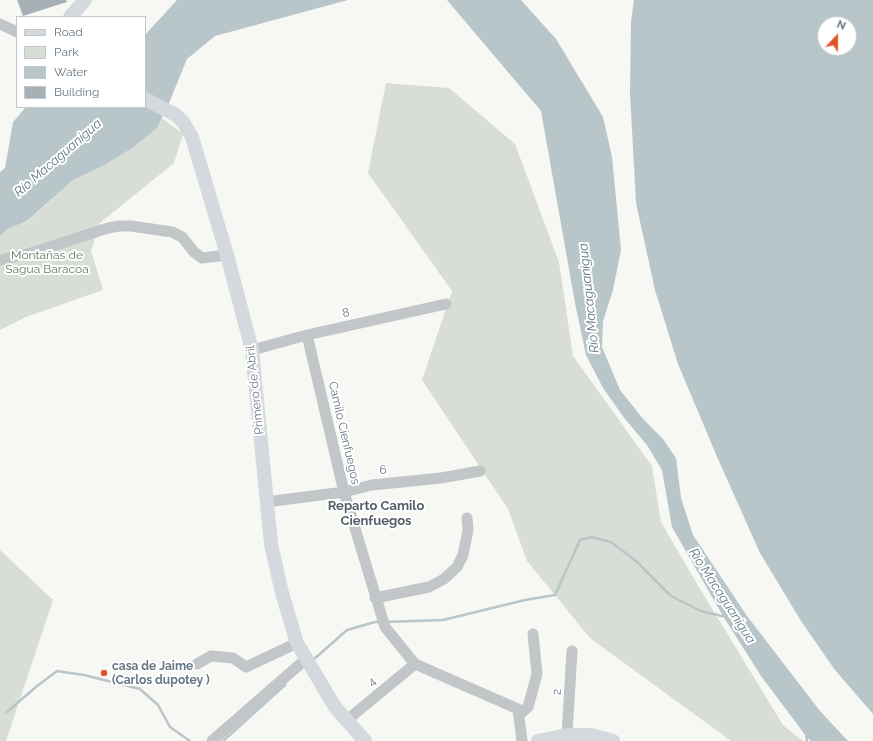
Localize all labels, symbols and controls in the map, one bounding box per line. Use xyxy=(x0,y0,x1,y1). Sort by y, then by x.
legend xyxy=(16,16,146,108)
north arrow xyxy=(817,16,857,56)
text: N xyxy=(835,18,848,33)
text: Road xyxy=(54,25,83,39)
text: Park xyxy=(54,45,79,59)
text: Water xyxy=(54,65,88,79)
text: Building xyxy=(54,85,100,99)
water label: Río Macaguanigua xyxy=(11,116,105,200)
water label: Río Macaguanigua xyxy=(575,242,603,354)
park label: Montañas de Sagua Baracoa xyxy=(5,248,89,276)
street label: 8 xyxy=(341,305,351,321)
street label: Primero de Abril xyxy=(243,345,267,435)
street label: Camilo Cienfuegos xyxy=(325,380,363,486)
street label: 6 xyxy=(379,463,387,477)
district label: Reparto Camilo Cienfuegos xyxy=(328,498,424,529)
water label: Río Macaguanigua xyxy=(685,545,759,647)
place label: casa de Jaime (Carlos dupotey ) xyxy=(112,659,210,687)
marker: casa de Jaime (Carlos dupotey ) xyxy=(99,668,109,678)
street label: 4 xyxy=(365,674,379,690)
street label: 2 xyxy=(550,689,564,695)

